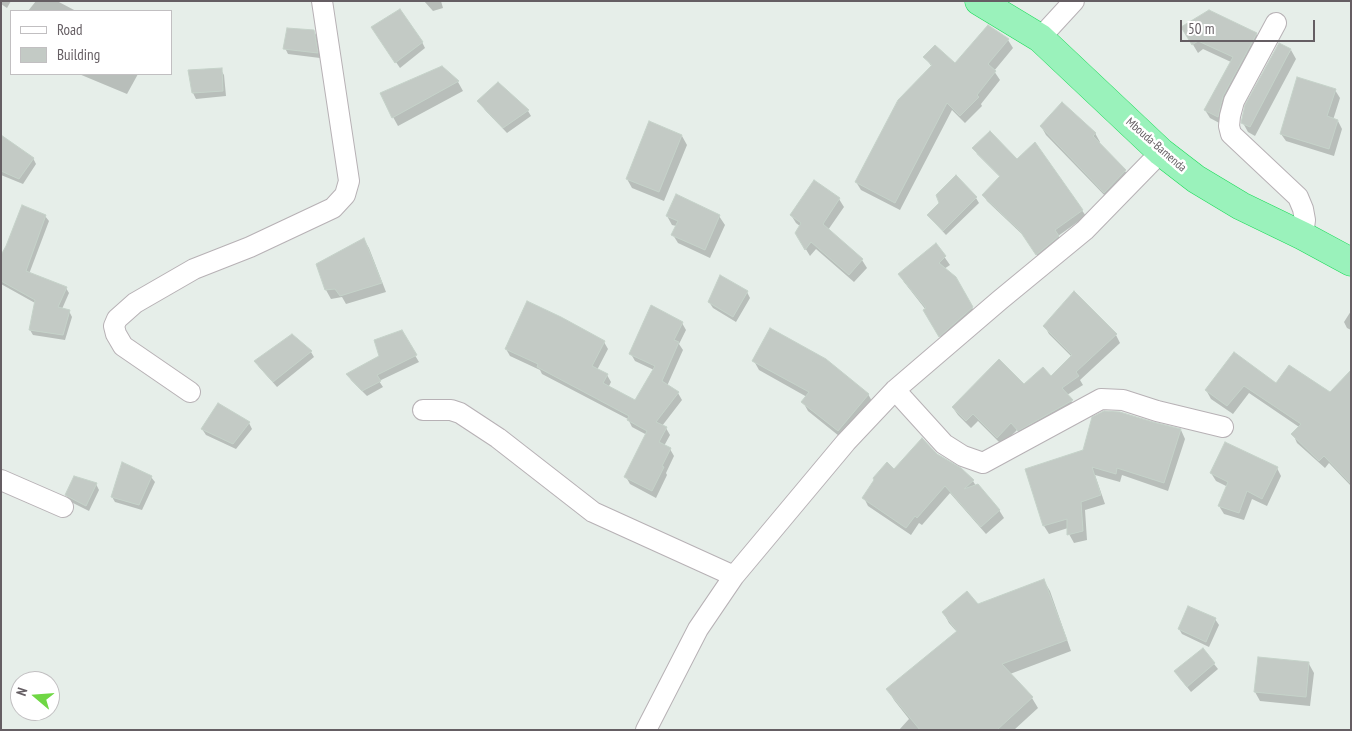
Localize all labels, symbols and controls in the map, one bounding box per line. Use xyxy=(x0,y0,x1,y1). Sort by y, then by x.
legend xyxy=(10,10,172,75)
scale bar xyxy=(1182,10,1317,42)
text: 50 m xyxy=(1188,19,1214,38)
text: Road xyxy=(57,20,83,39)
text: Building xyxy=(57,45,100,64)
street label: Mbouda-Bamenda xyxy=(1123,115,1189,175)
north arrow xyxy=(10,671,60,721)
text: N xyxy=(12,685,31,698)

